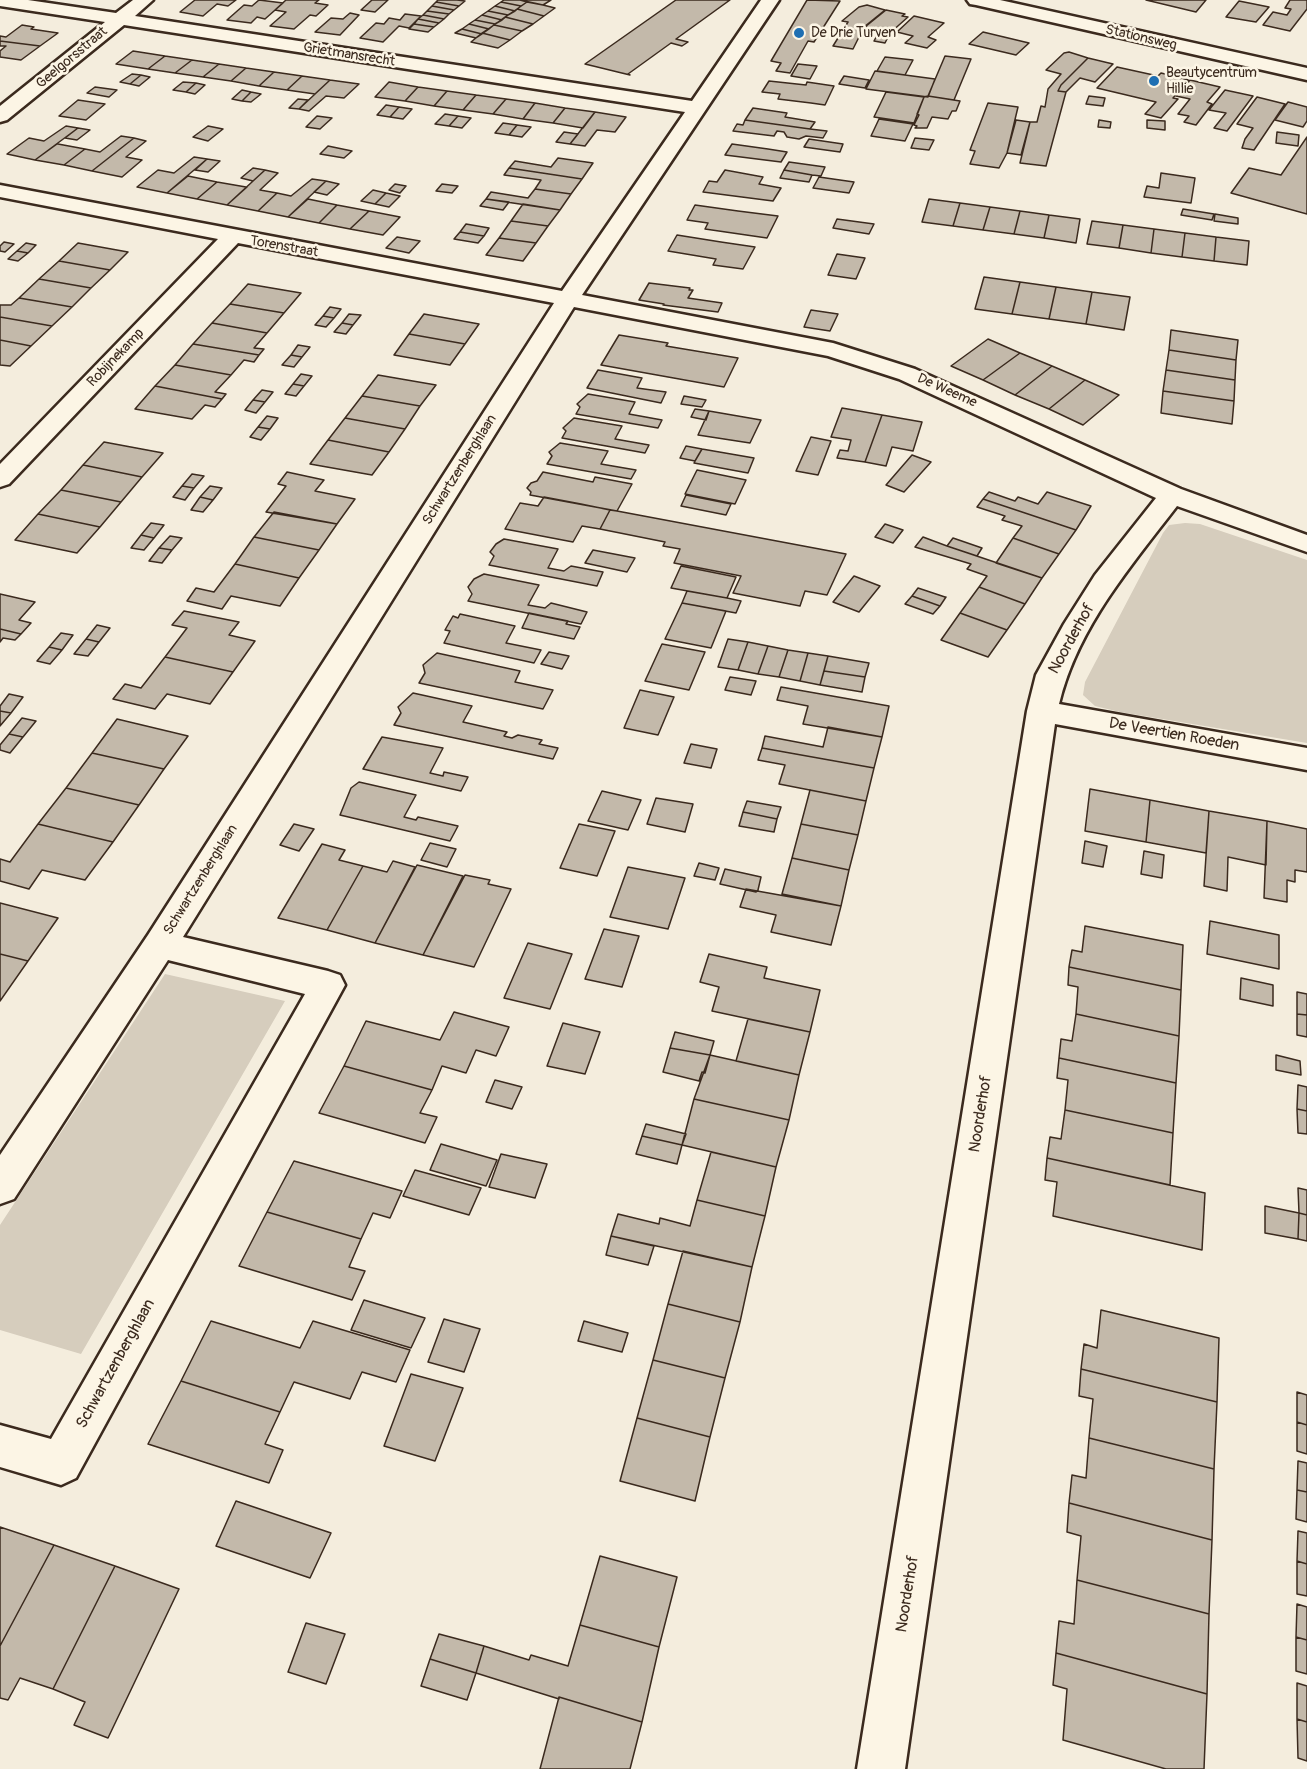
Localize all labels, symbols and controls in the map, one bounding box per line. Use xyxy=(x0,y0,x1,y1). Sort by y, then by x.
street label: Stationsweg xyxy=(1104,22,1178,54)
street label: Geelgorsstraat xyxy=(33,23,111,93)
place label: De Drie Turven xyxy=(811,25,896,41)
marker: De Drie Turven xyxy=(792,26,806,40)
street label: Grietmansrecht xyxy=(302,39,396,71)
place label: Beautycentrum Hillie xyxy=(1166,65,1257,98)
marker: Beautycentrum Hillie xyxy=(1147,74,1161,88)
street label: Torenstraat xyxy=(249,233,319,261)
street label: Robijnekamp xyxy=(84,325,148,391)
street label: De Weeme xyxy=(914,370,980,412)
street label: Schwartzenberghlaan xyxy=(419,412,501,528)
street label: Noorderhof xyxy=(1045,600,1099,678)
street label: De Veertien Roeden xyxy=(1107,714,1241,756)
street label: Schwartzenberghlaan xyxy=(160,822,242,938)
street label: Noorderhof xyxy=(965,1074,997,1154)
street label: Schwartzenberghlaan xyxy=(73,1296,159,1432)
street label: Noorderhof xyxy=(892,1554,924,1634)

